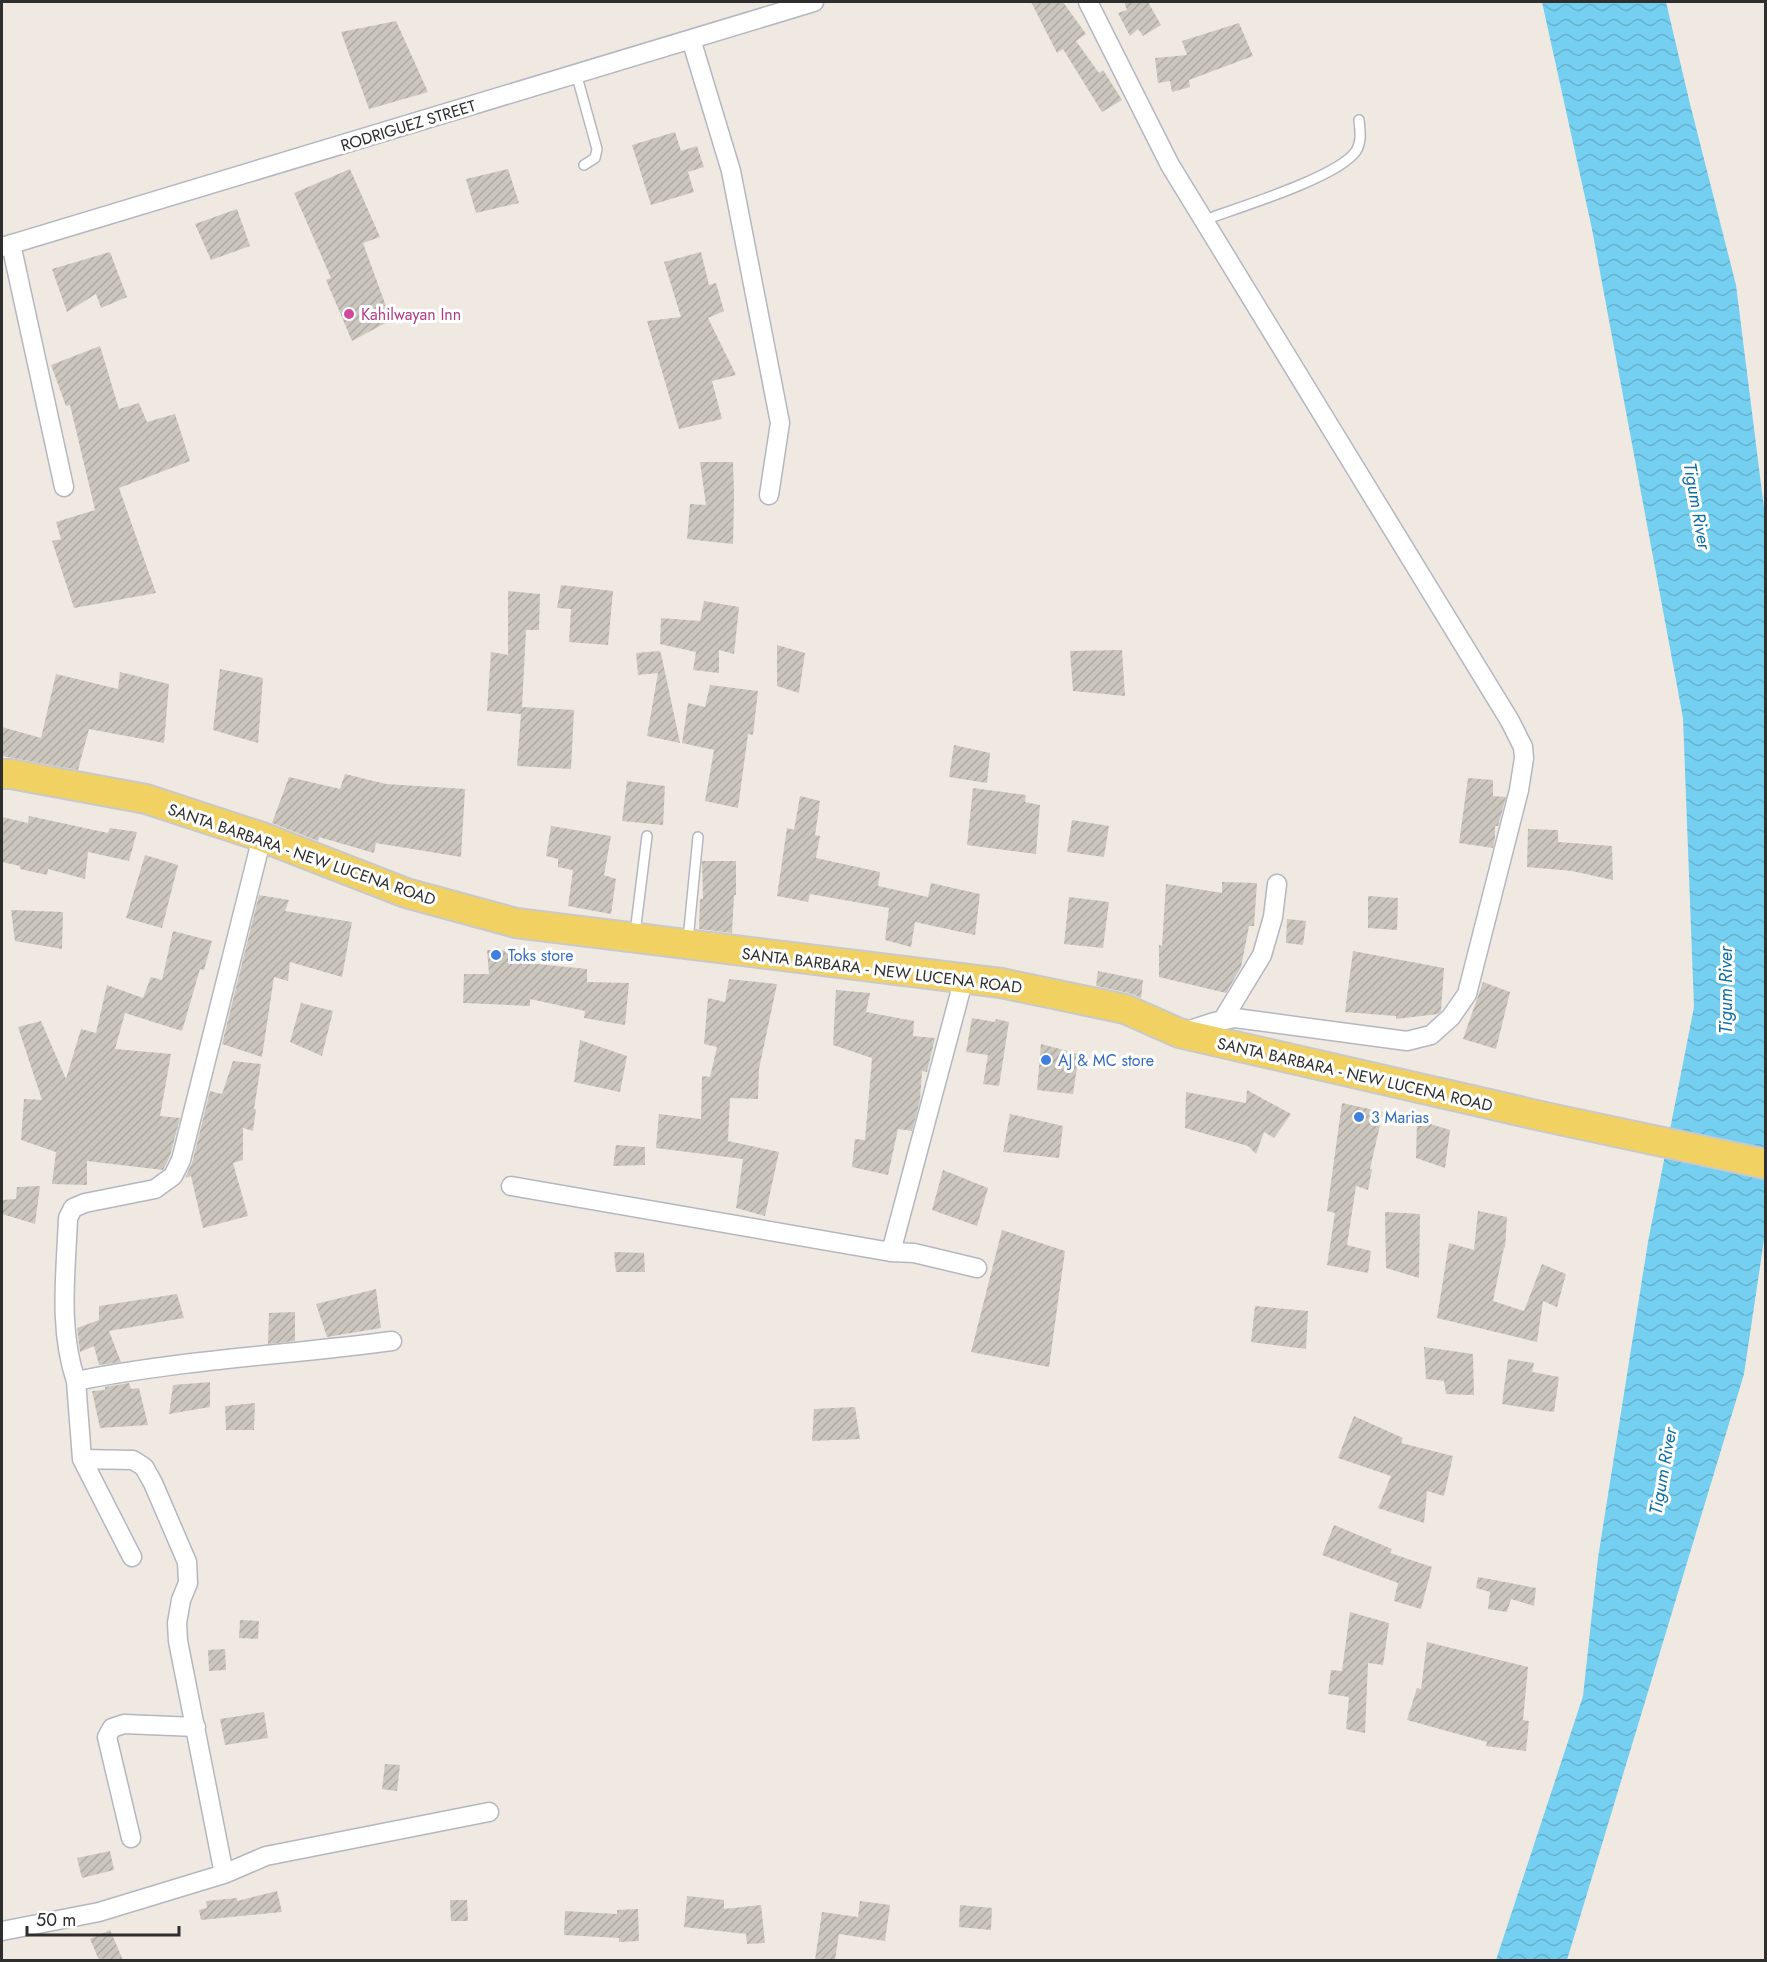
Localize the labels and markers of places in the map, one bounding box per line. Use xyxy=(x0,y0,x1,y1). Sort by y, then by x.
place label: Kahilwayan Inn xyxy=(361,303,461,326)
marker: Kahilwayan Inn xyxy=(342,307,356,321)
place label: Toks store xyxy=(508,944,573,967)
marker: Toks store xyxy=(489,948,503,962)
place label: AJ & MC store xyxy=(1058,1049,1154,1072)
marker: AJ & MC store xyxy=(1039,1053,1053,1067)
place label: 3 Marias xyxy=(1371,1106,1429,1129)
marker: 3 Marias xyxy=(1352,1110,1366,1124)

